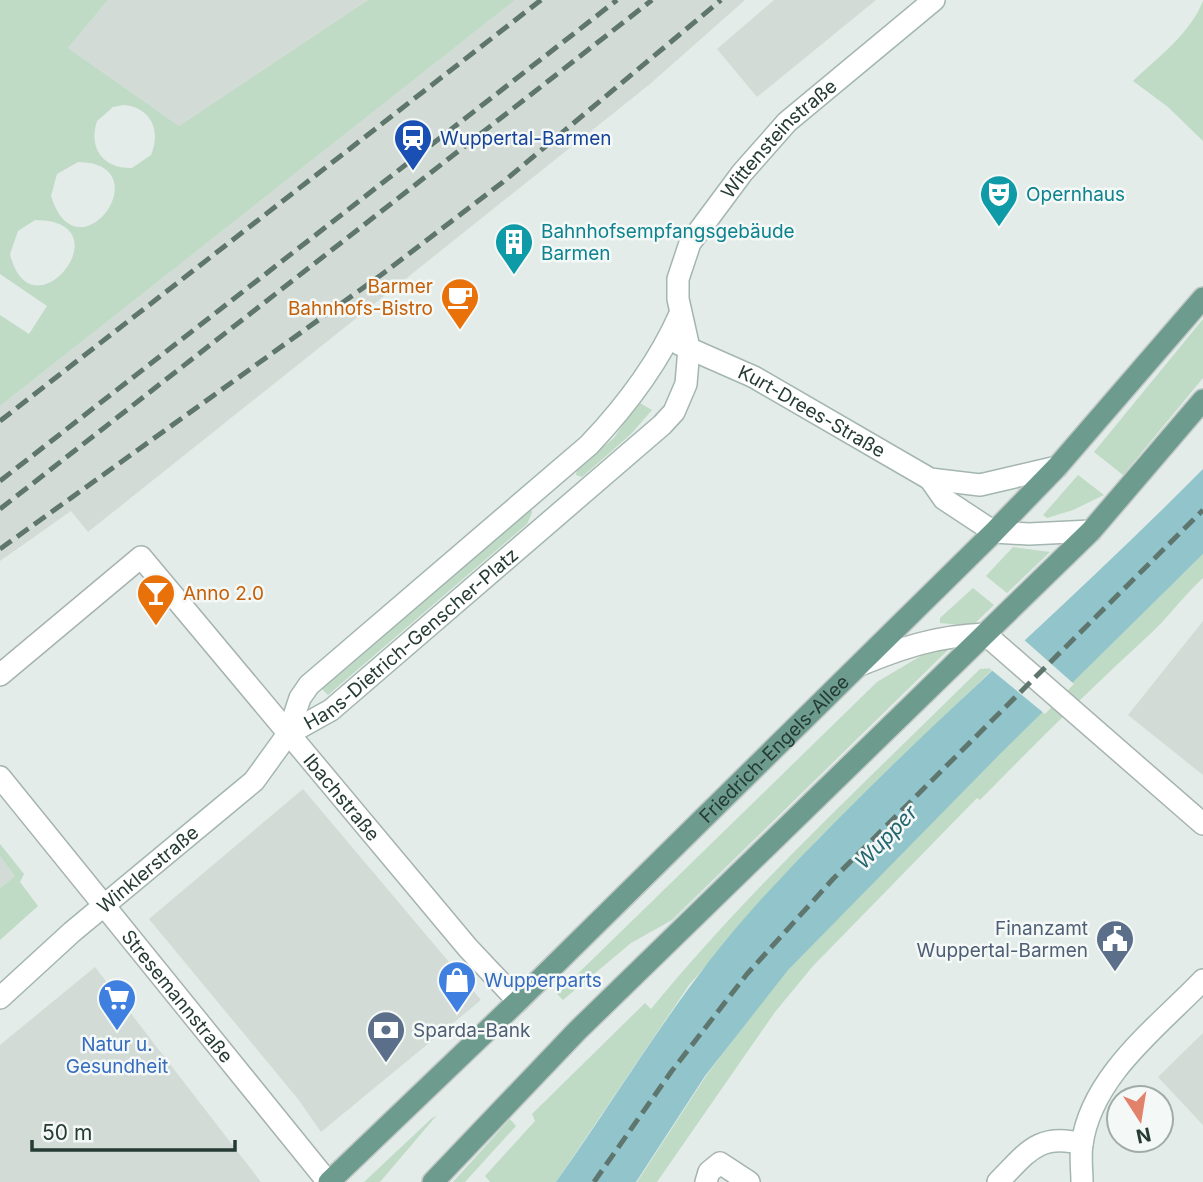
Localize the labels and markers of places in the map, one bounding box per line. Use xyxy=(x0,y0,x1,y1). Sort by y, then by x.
station icon: Wuppertal-Barmen xyxy=(392,117,434,172)
place label: Wuppertal-Barmen xyxy=(440,127,612,150)
theatre icon: Opernhaus xyxy=(978,173,1020,228)
place label: Opernhaus xyxy=(1026,183,1125,206)
place label: Bahnhofsempfangsgebäude Barmen xyxy=(541,220,795,265)
building icon: Bahnhofsempfangsgebäude Barmen xyxy=(493,221,535,276)
place label: Barmer Bahnhofs-Bistro xyxy=(288,275,433,320)
cafe icon: Barmer Bahnhofs-Bistro xyxy=(439,276,481,331)
bar icon: Anno 2.0 xyxy=(135,572,177,627)
place label: Anno 2.0 xyxy=(183,582,264,605)
place label: Finanzamt Wuppertal-Barmen xyxy=(916,917,1088,962)
public building icon: Finanzamt Wuppertal-Barmen xyxy=(1094,918,1136,973)
shop icon: Wupperparts xyxy=(436,959,478,1014)
place label: Wupperparts xyxy=(484,969,602,992)
supermarket icon: Natur u. Gesundheit xyxy=(96,977,138,1032)
bank icon: Sparda-Bank xyxy=(365,1009,407,1064)
place label: Sparda-Bank xyxy=(413,1019,531,1042)
place label: Natur u. Gesundheit xyxy=(66,1033,168,1078)

